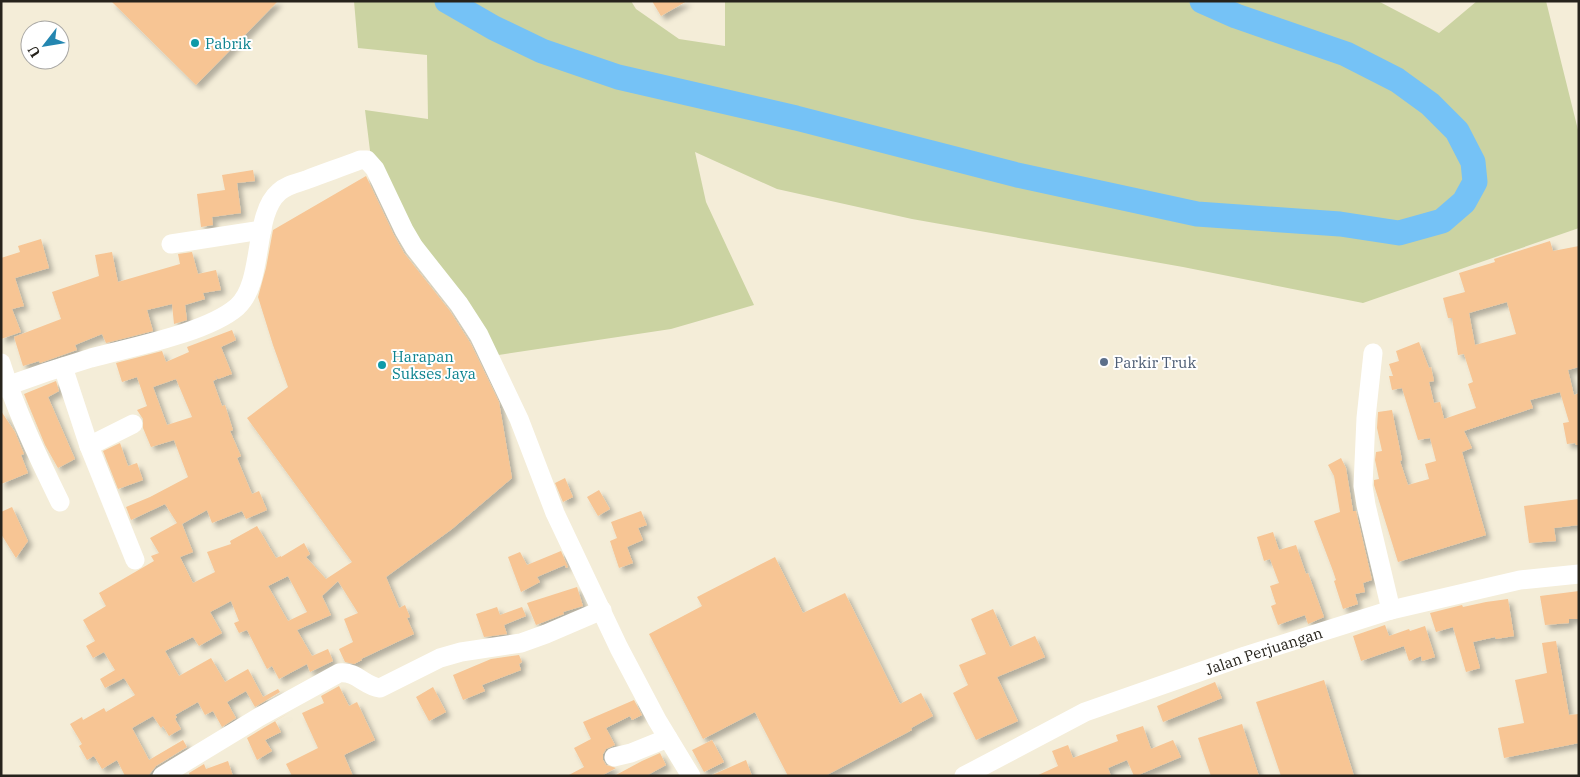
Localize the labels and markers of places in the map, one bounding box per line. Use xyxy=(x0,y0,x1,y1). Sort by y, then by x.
place label: Pabrik xyxy=(205,34,252,53)
marker: Pabrik xyxy=(189,37,201,49)
place label: Harapan Sukses Jaya xyxy=(392,347,476,383)
place label: Parkir Truk xyxy=(1114,353,1196,372)
marker: Parkir Truk xyxy=(1098,356,1110,368)
marker: Harapan Sukses Jaya xyxy=(376,359,388,371)

